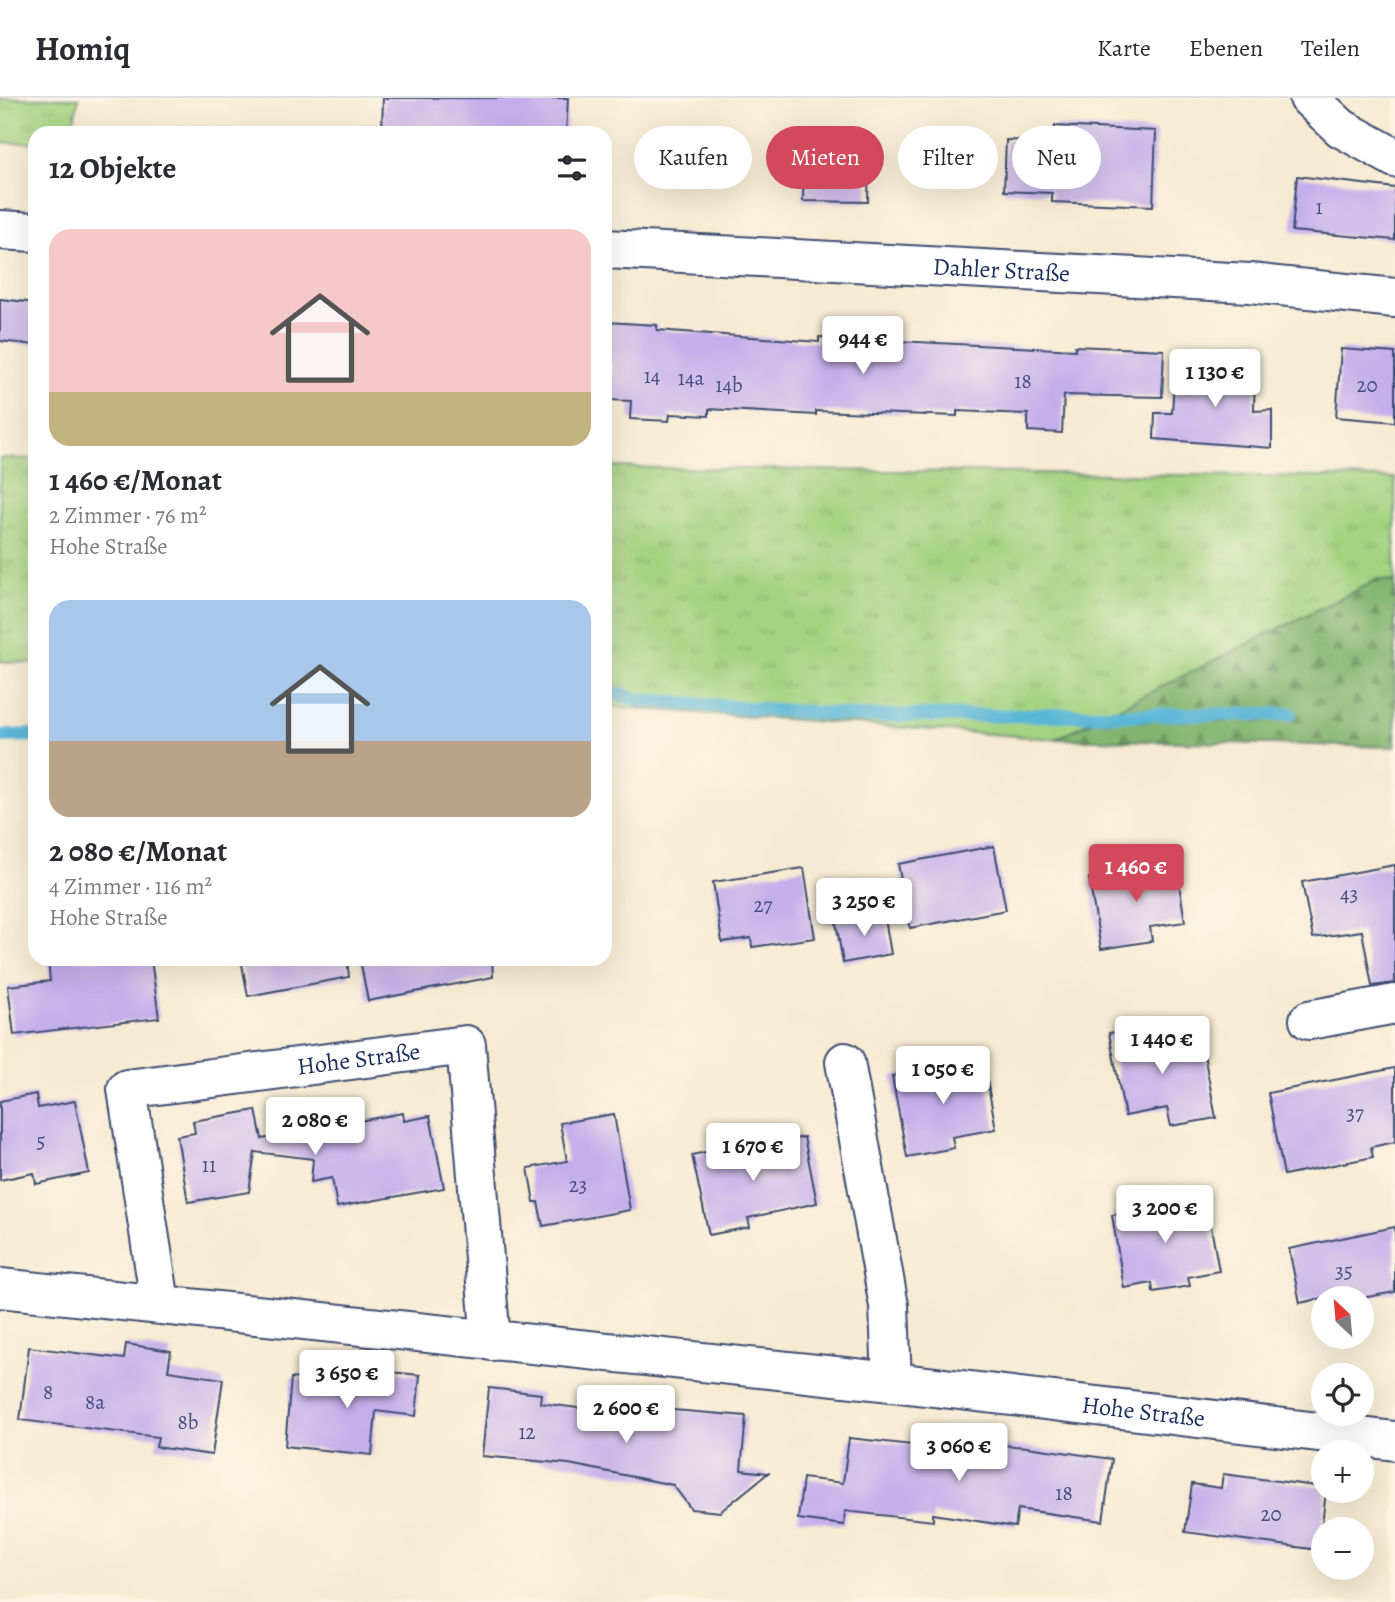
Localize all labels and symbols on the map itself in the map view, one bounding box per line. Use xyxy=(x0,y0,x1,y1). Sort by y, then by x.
house number: 1 xyxy=(1315,193,1323,221)
street label: Dahler Straße xyxy=(932,250,1071,289)
pin: 944 € xyxy=(814,316,912,376)
pin: 1 130 € xyxy=(1150,350,1280,409)
house number: 14 xyxy=(644,362,660,390)
house number: 14a xyxy=(678,364,704,392)
house number: 18 xyxy=(1014,367,1032,395)
house number: 14b xyxy=(715,371,743,399)
house number: 20 xyxy=(1356,371,1378,399)
pin: 1 460 € xyxy=(1071,844,1201,904)
pin: 3 250 € xyxy=(799,878,929,938)
house number: 43 xyxy=(1340,880,1358,908)
house number: 27 xyxy=(754,891,773,919)
pin: 1 440 € xyxy=(1097,1016,1227,1076)
street label: Hohe Straße xyxy=(295,1035,422,1083)
pin: 1 050 € xyxy=(878,1046,1008,1106)
pin: 2 080 € xyxy=(250,1098,380,1157)
house number: 37 xyxy=(1346,1099,1364,1127)
pin: 1 670 € xyxy=(688,1124,818,1183)
house number: 5 xyxy=(36,1127,46,1155)
house number: 11 xyxy=(202,1151,216,1179)
house number: 23 xyxy=(569,1171,587,1199)
pin: 3 200 € xyxy=(1100,1186,1230,1245)
house number: 35 xyxy=(1335,1257,1353,1285)
north arrow xyxy=(1311,1286,1374,1349)
pin: 3 650 € xyxy=(282,1350,412,1410)
house number: 8 xyxy=(43,1378,53,1406)
pin: 2 600 € xyxy=(561,1386,691,1445)
house number: 8a xyxy=(85,1388,105,1416)
street label: Hohe Straße xyxy=(1080,1388,1207,1435)
house number: 8b xyxy=(178,1408,198,1436)
house number: 12 xyxy=(518,1418,536,1446)
pin: 3 060 € xyxy=(894,1424,1024,1483)
house number: 18 xyxy=(1055,1479,1073,1507)
house number: 20 xyxy=(1260,1500,1282,1528)

